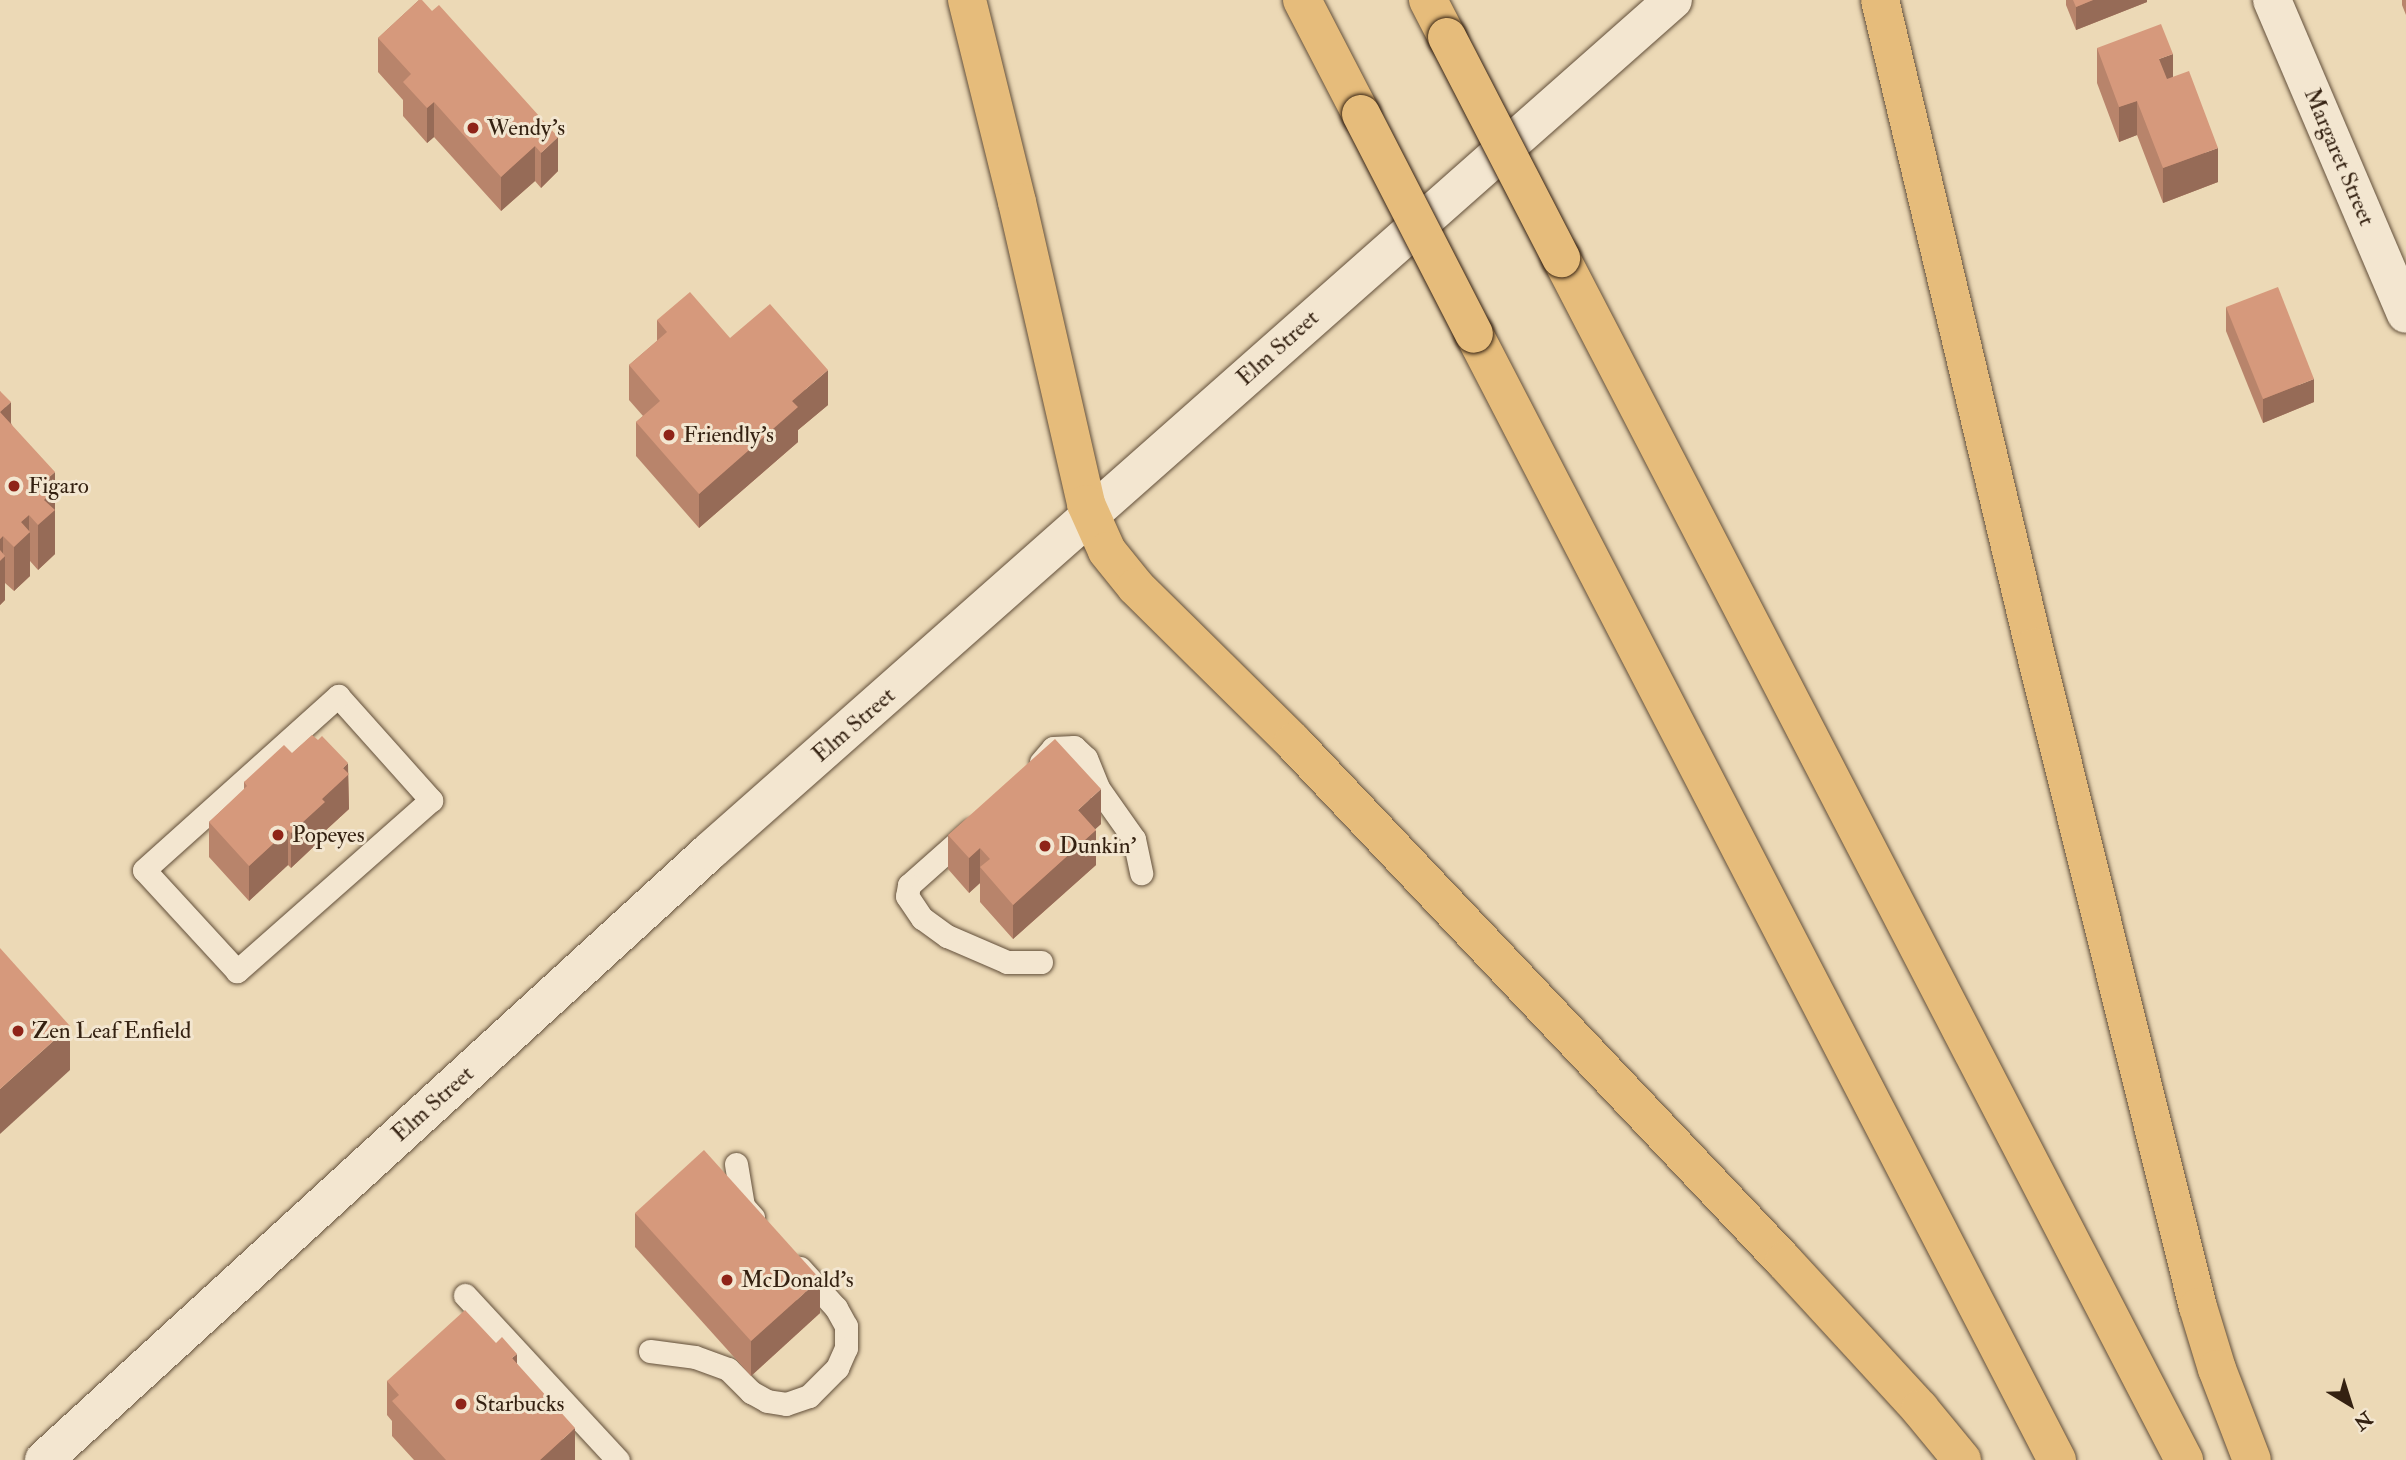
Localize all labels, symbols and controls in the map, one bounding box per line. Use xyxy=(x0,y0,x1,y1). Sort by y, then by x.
street label: Margaret Street xyxy=(2298,84,2380,230)
place label: Wendy's xyxy=(487,114,565,142)
marker: Wendy's xyxy=(465,120,481,136)
street label: Elm Street xyxy=(1231,304,1325,392)
place label: Friendly's xyxy=(683,421,774,449)
marker: Friendly's xyxy=(661,427,677,443)
place label: Figaro xyxy=(28,472,89,500)
marker: Figaro xyxy=(6,478,22,494)
street label: Elm Street xyxy=(807,682,901,768)
place label: Popeyes xyxy=(292,821,365,849)
marker: Popeyes xyxy=(270,827,286,843)
place label: Dunkin' xyxy=(1059,832,1136,860)
marker: Dunkin' xyxy=(1037,838,1053,854)
place label: Zen Leaf Enfield xyxy=(32,1017,191,1045)
marker: Zen Leaf Enfield xyxy=(10,1023,26,1039)
street label: Elm Street xyxy=(386,1060,480,1148)
place label: McDonald's xyxy=(741,1266,854,1294)
marker: McDonald's xyxy=(719,1272,735,1288)
north arrow xyxy=(2315,1369,2385,1439)
place label: Starbucks xyxy=(475,1390,564,1418)
marker: Starbucks xyxy=(453,1396,469,1412)
text: N xyxy=(2349,1406,2377,1435)

